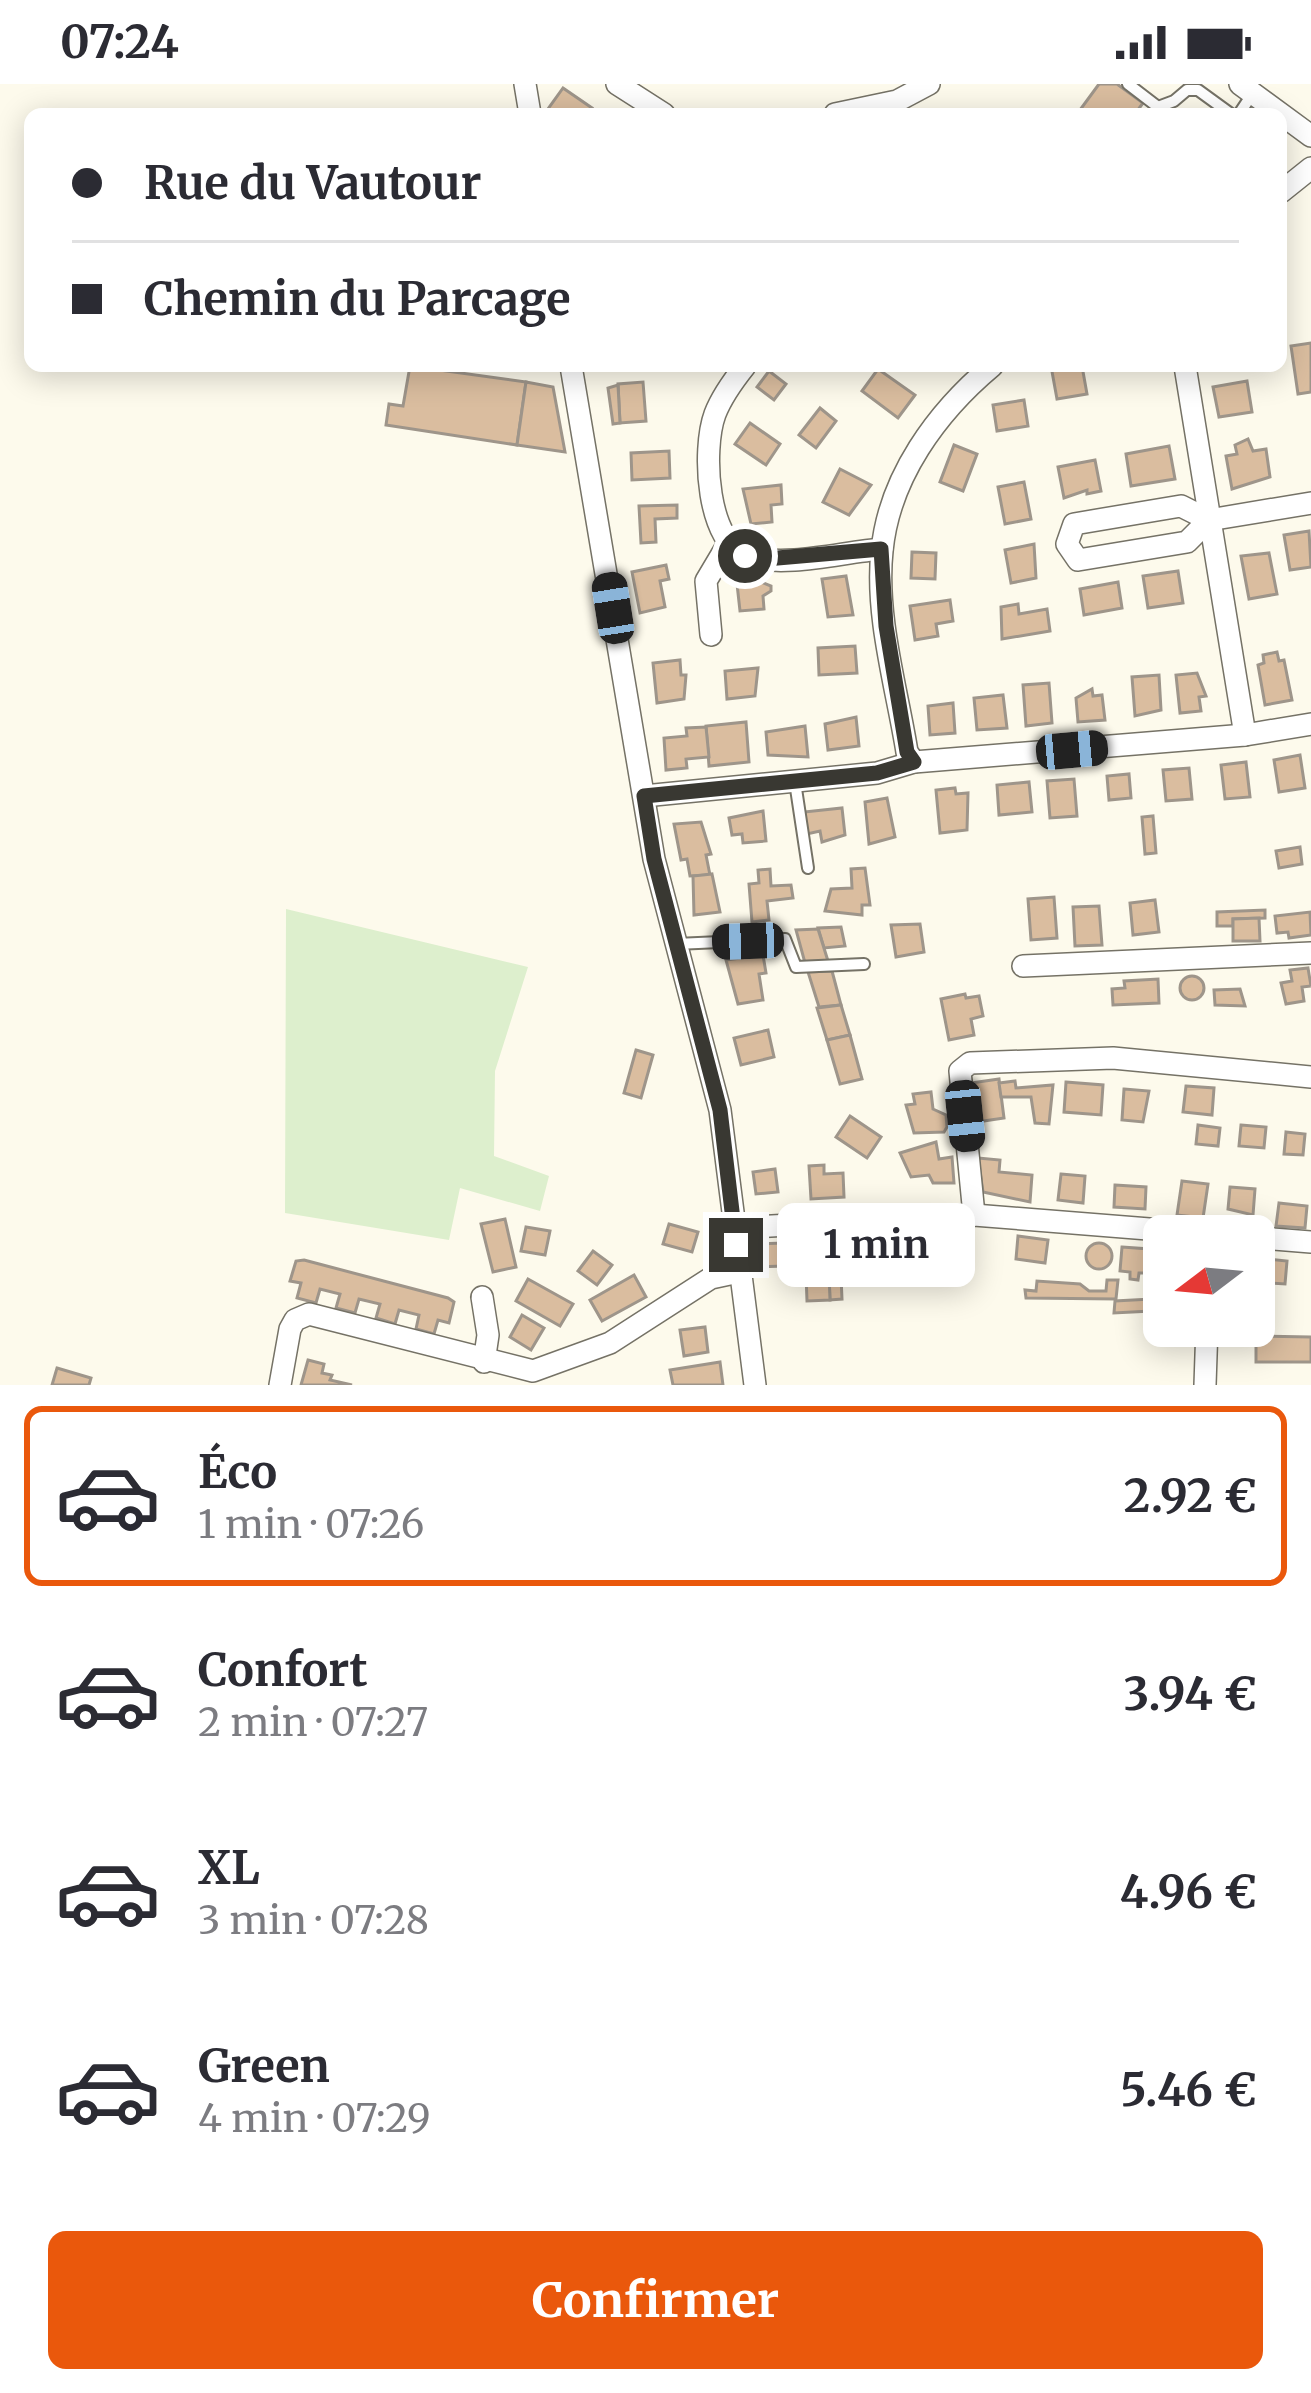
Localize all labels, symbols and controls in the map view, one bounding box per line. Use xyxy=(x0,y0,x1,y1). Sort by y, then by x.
text: 07:24 xyxy=(60,14,179,70)
text: Rue du Vautour xyxy=(144,155,481,211)
text: Chemin du Parcage xyxy=(144,271,571,327)
route start xyxy=(718,529,772,583)
car xyxy=(590,570,636,646)
car xyxy=(1035,729,1109,771)
car xyxy=(711,922,785,960)
car xyxy=(943,1078,987,1154)
callout: 1 min xyxy=(778,1203,976,1287)
north arrow xyxy=(1143,1215,1275,1347)
map controls xyxy=(1143,1215,1275,1347)
route end xyxy=(709,1218,763,1272)
text: 1 min xyxy=(823,1220,929,1269)
icon: car xyxy=(54,1442,162,1550)
text: Éco xyxy=(198,1444,277,1500)
text: 2.92 € xyxy=(1124,1468,1257,1524)
text: 1 min · 07:26 xyxy=(198,1500,424,1549)
icon: car xyxy=(54,1640,162,1748)
text: Confort xyxy=(198,1642,368,1698)
text: 3.94 € xyxy=(1123,1666,1257,1722)
text: 2 min · 07:27 xyxy=(198,1698,428,1747)
icon: car xyxy=(54,1838,162,1946)
text: XL xyxy=(198,1840,260,1896)
text: 4.96 € xyxy=(1120,1864,1257,1920)
text: 3 min · 07:28 xyxy=(198,1896,429,1945)
icon: car xyxy=(54,2036,162,2144)
text: Green xyxy=(198,2038,330,2094)
text: 5.46 € xyxy=(1120,2062,1257,2118)
text: 4 min · 07:29 xyxy=(198,2094,431,2143)
button: Confirmer xyxy=(48,2231,1263,2369)

